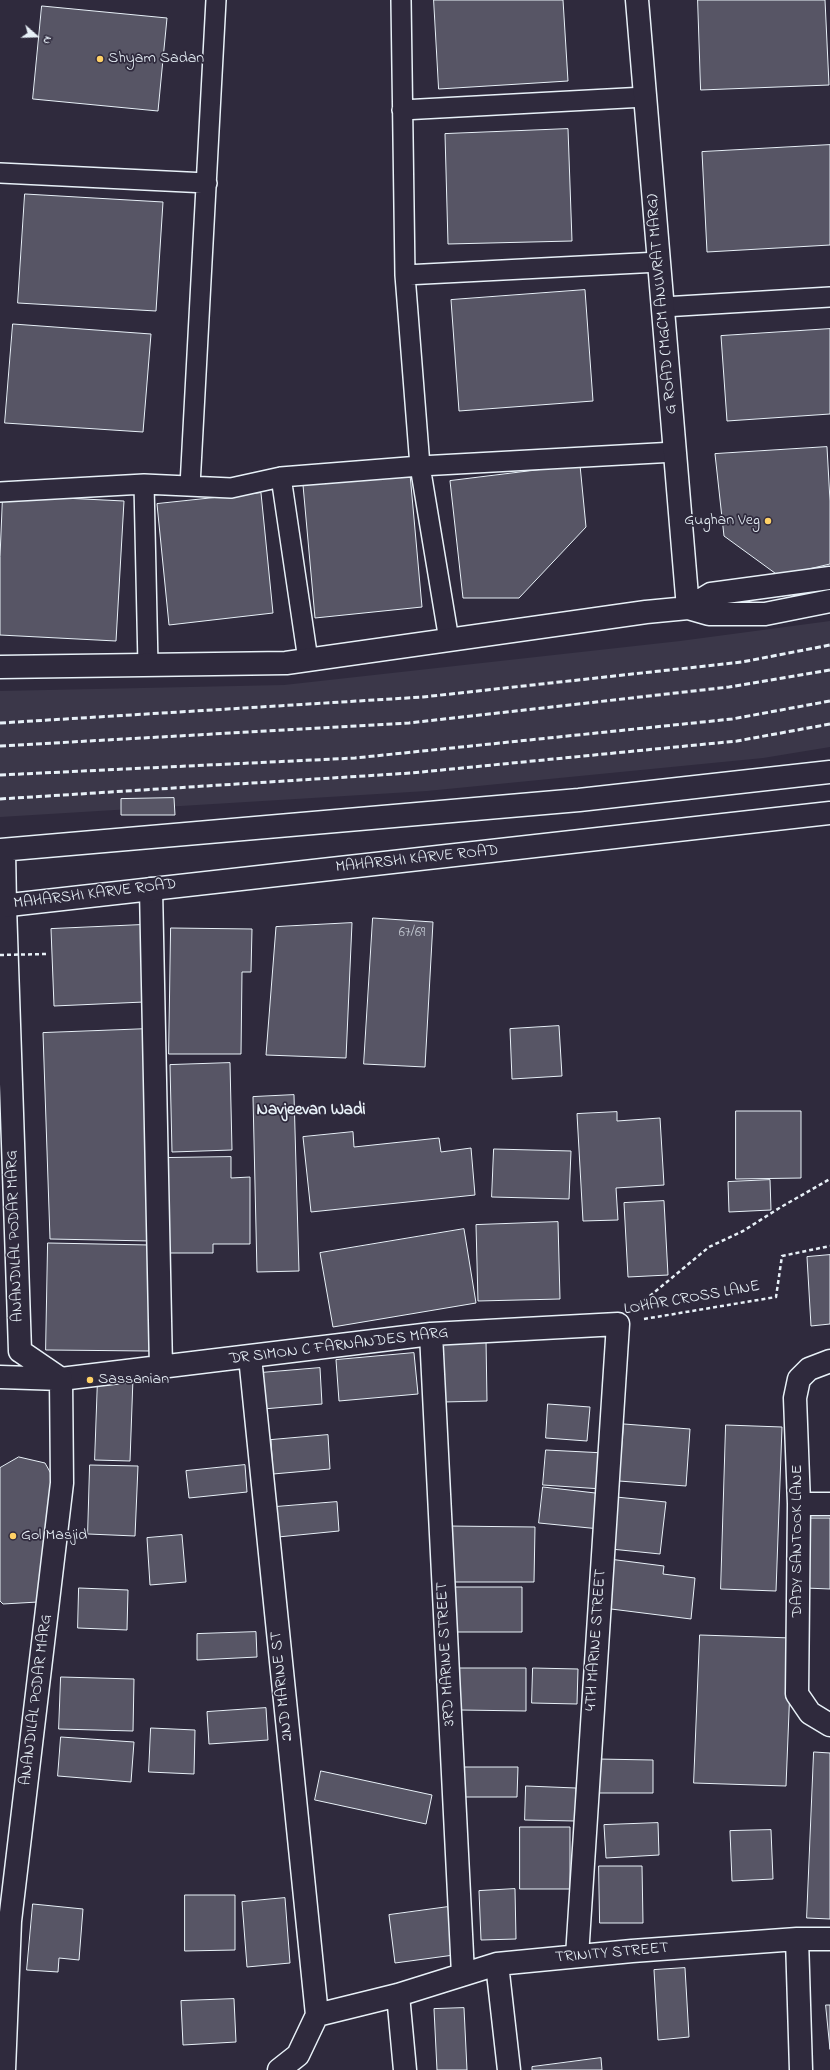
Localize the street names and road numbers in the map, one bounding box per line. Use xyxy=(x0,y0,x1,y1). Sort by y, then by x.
street label: G ROAD (MGCM ANUVRAT MARG) xyxy=(644,193,682,415)
street label: MAHARSHI KARVE ROAD xyxy=(335,842,499,878)
street label: MAHARSHI KARVE ROAD xyxy=(13,875,177,915)
street label: ANANDILAL PODAR MARG xyxy=(3,1150,29,1322)
street label: LOHAR CROSS LANE xyxy=(623,1278,761,1320)
street label: DR SIMON C FARNANDES MARG xyxy=(228,1324,450,1370)
street label: DADY SANTOOK LANE xyxy=(788,1465,808,1617)
street label: 4TH MARINE STREET xyxy=(582,1568,612,1712)
street label: 3RD MARINE STREET xyxy=(434,1581,460,1727)
street label: ANANDILAL PODAR MARG xyxy=(17,1613,57,1787)
street label: 2ND MARINE ST xyxy=(268,1630,298,1742)
street label: TRINITY STREET xyxy=(555,1939,669,1969)

